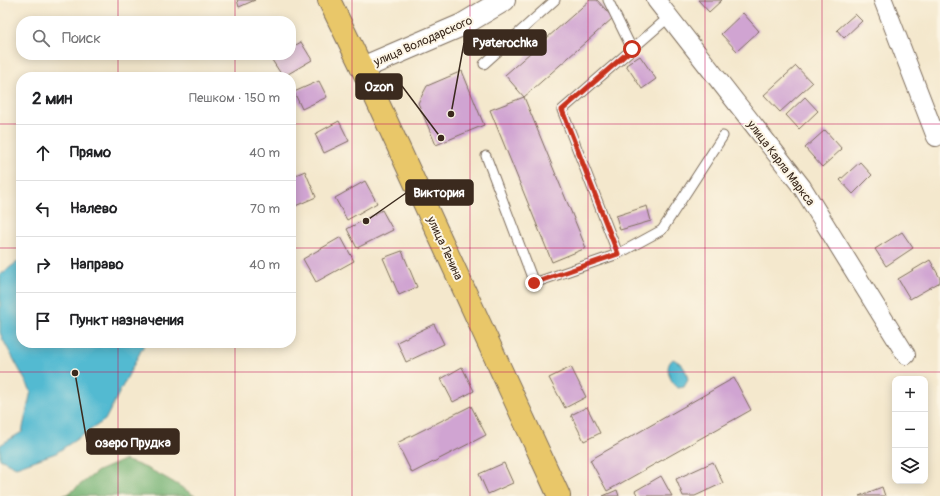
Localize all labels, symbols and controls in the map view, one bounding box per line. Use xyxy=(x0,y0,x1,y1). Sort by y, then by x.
street label: улица Володарского xyxy=(371,13,475,70)
search box xyxy=(16,16,296,60)
icon: search xyxy=(30,27,52,49)
text: Поиск xyxy=(62,29,101,48)
callout: Pyaterochka xyxy=(464,30,546,55)
text: Pyaterochka xyxy=(472,35,538,51)
route start xyxy=(623,40,641,58)
callout: Ozon xyxy=(356,74,402,99)
text: Ozon xyxy=(364,79,394,95)
text: 2 мин xyxy=(32,88,72,109)
text: Пешком · 150 m xyxy=(189,90,280,106)
street label: улица Карла Маркса xyxy=(743,117,818,209)
icon: ahead xyxy=(32,142,54,164)
text: Прямо xyxy=(70,143,111,162)
text: 40 m xyxy=(249,145,280,161)
callout: Виктория xyxy=(406,180,473,205)
text: Виктория xyxy=(413,185,465,201)
icon: left xyxy=(32,198,54,220)
text: Налево xyxy=(70,199,117,218)
text: 70 m xyxy=(250,201,280,217)
street label: улица Ленина xyxy=(423,213,466,283)
icon: right xyxy=(32,254,54,276)
text: Направо xyxy=(70,255,124,274)
text: 40 m xyxy=(249,257,280,273)
route end xyxy=(525,274,543,292)
icon: arrive xyxy=(32,310,54,332)
text: Пункт назначения xyxy=(70,311,184,330)
map controls xyxy=(892,376,928,484)
button: + xyxy=(892,376,928,412)
button: − xyxy=(892,412,928,448)
callout: озеро Прудка xyxy=(87,429,179,454)
text: озеро Прудка xyxy=(94,435,171,451)
button: layers xyxy=(892,448,928,484)

